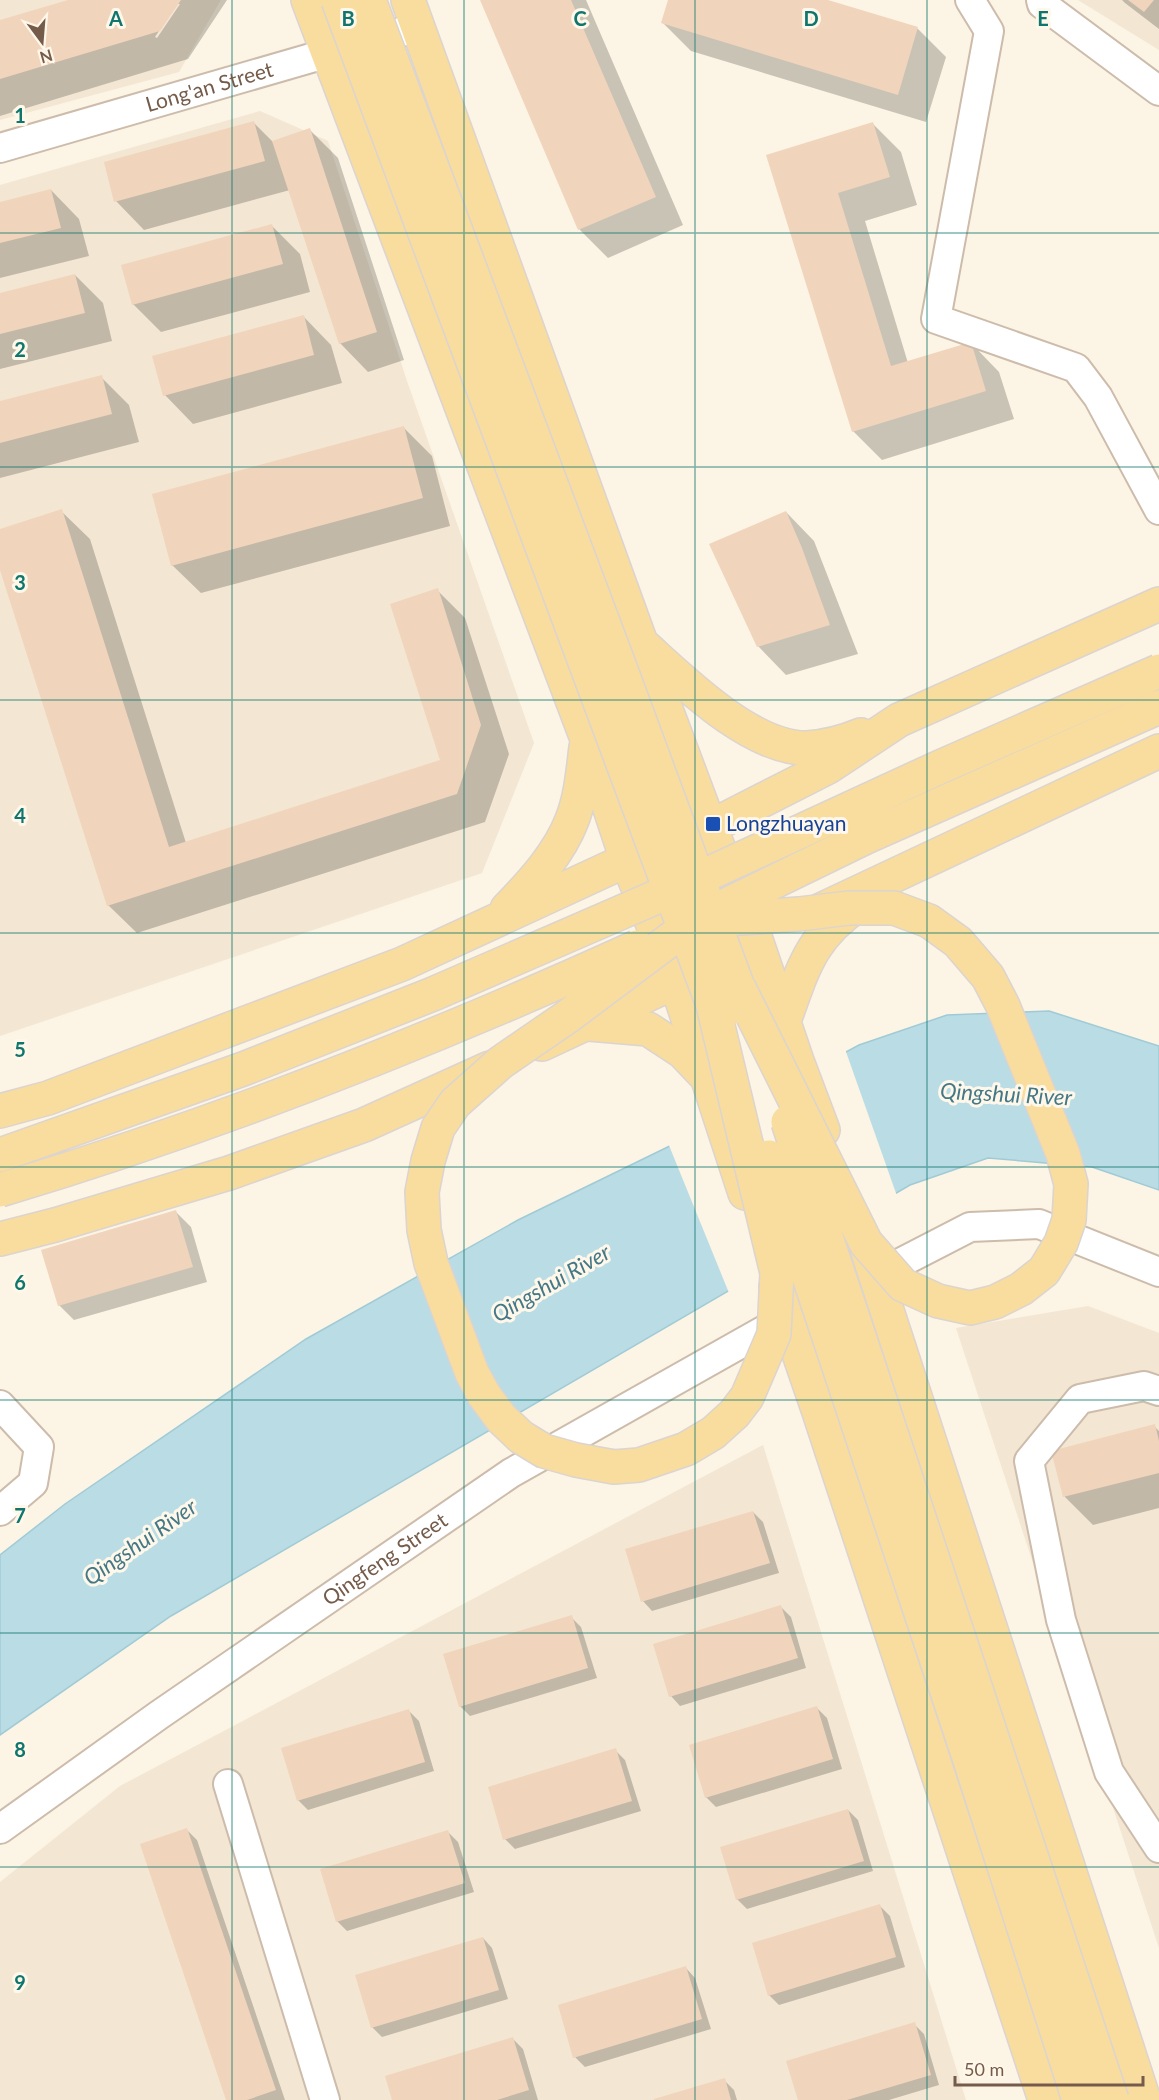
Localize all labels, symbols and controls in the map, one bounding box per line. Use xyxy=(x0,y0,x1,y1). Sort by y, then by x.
text: A xyxy=(108,6,123,30)
text: B xyxy=(341,6,355,30)
text: C xyxy=(573,6,587,30)
text: D xyxy=(803,6,819,30)
text: E xyxy=(1037,6,1049,30)
north arrow xyxy=(12,12,72,72)
text: N xyxy=(38,46,55,68)
street label: Long'an Street xyxy=(142,56,276,116)
text: 1 xyxy=(14,103,26,127)
text: 2 xyxy=(14,337,26,361)
text: 3 xyxy=(14,570,26,594)
text: 4 xyxy=(14,803,26,827)
place label: Longzhuayan xyxy=(726,810,846,835)
marker: Longzhuayan xyxy=(704,815,722,833)
text: 5 xyxy=(14,1037,26,1061)
water label: Qingshui River xyxy=(939,1077,1073,1110)
water label: Qingshui River xyxy=(487,1238,615,1327)
text: 6 xyxy=(14,1270,26,1294)
water label: Qingshui River xyxy=(78,1492,202,1590)
text: 7 xyxy=(14,1503,26,1527)
street label: Qingfeng Street xyxy=(317,1506,452,1610)
text: 8 xyxy=(14,1737,26,1761)
text: 9 xyxy=(14,1970,26,1994)
scale bar xyxy=(955,2049,1142,2087)
text: 50 m xyxy=(964,2058,1004,2080)

